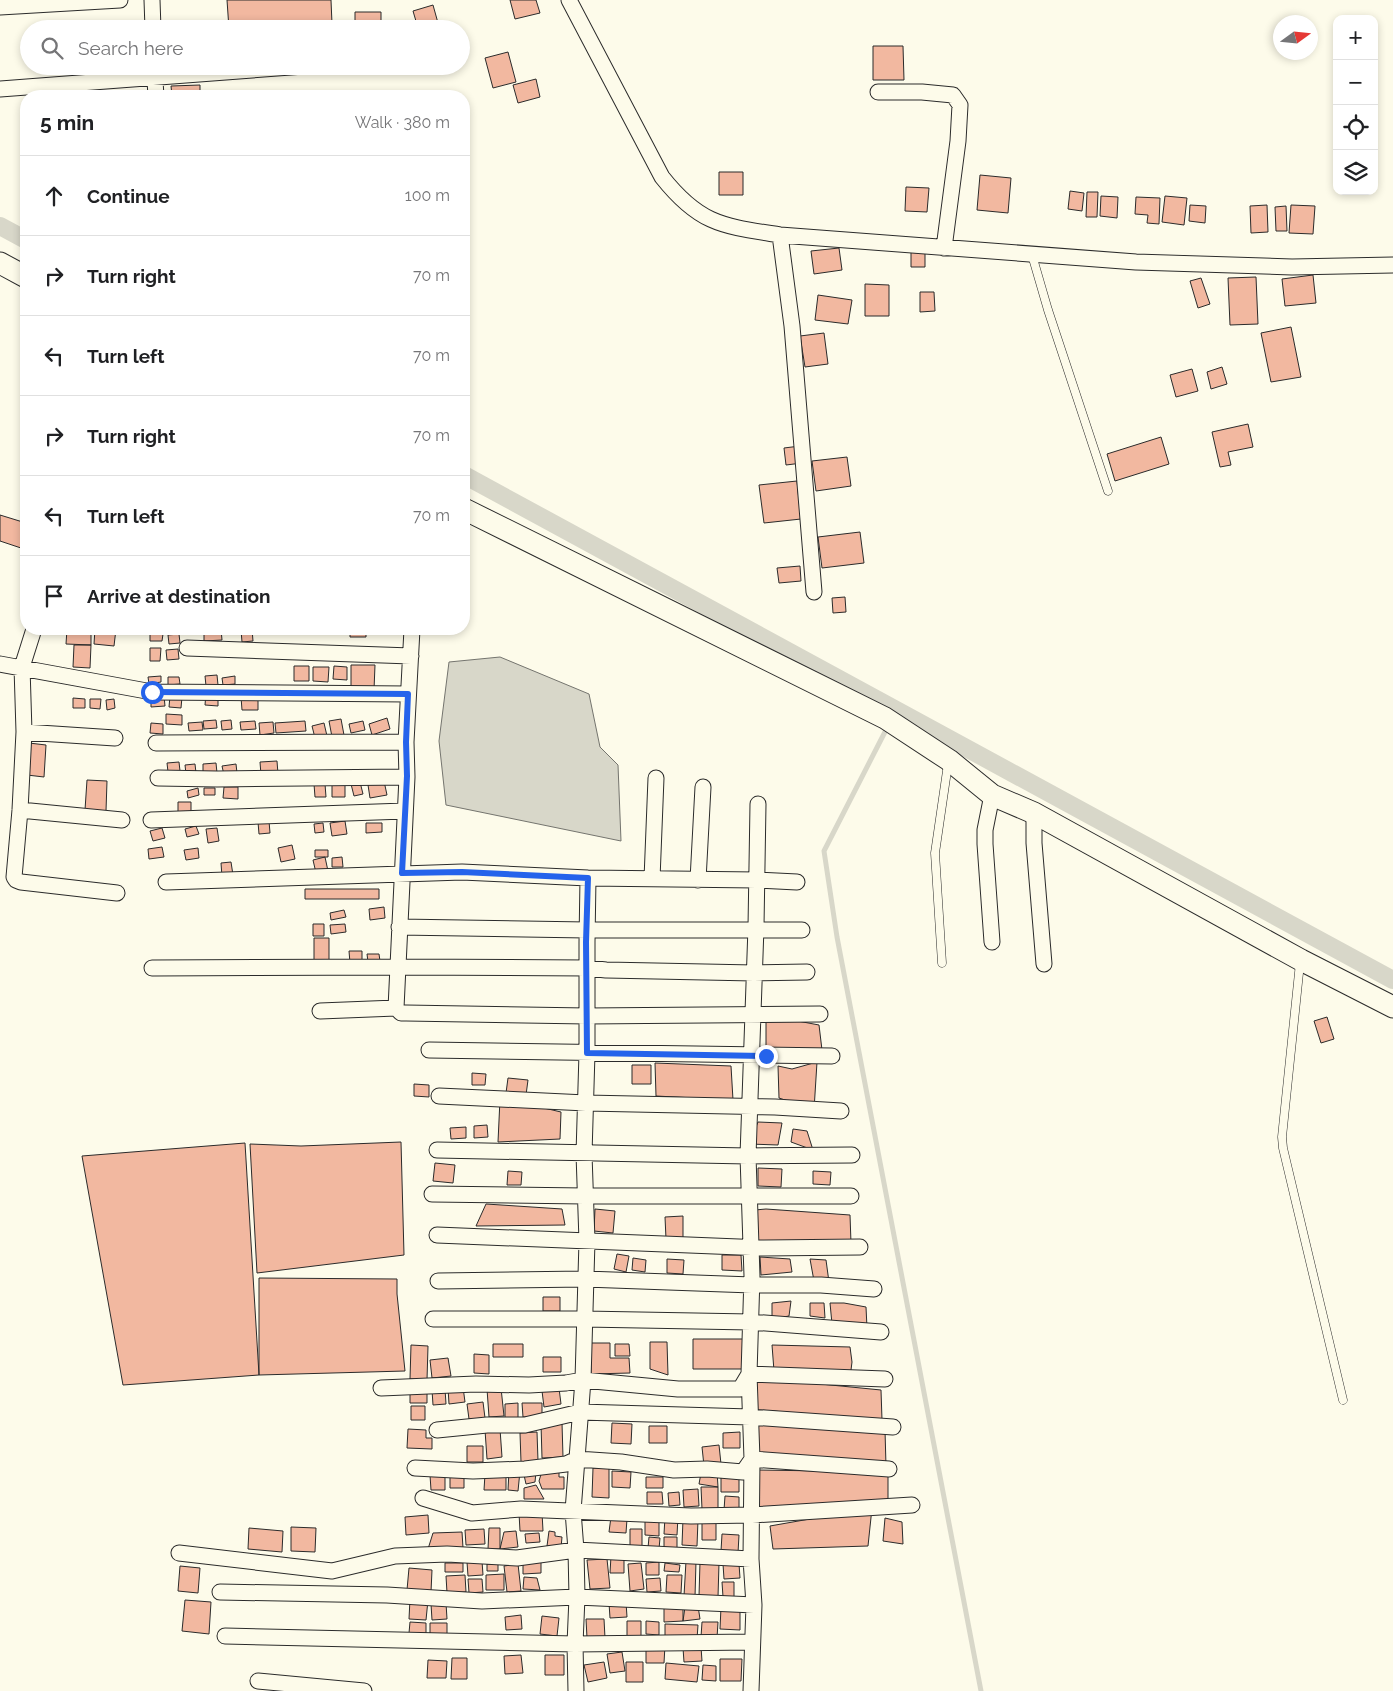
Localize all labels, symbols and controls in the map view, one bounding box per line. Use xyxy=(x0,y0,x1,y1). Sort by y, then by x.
north arrow xyxy=(1273,15,1318,60)
map controls xyxy=(1333,15,1378,195)
button: + xyxy=(1333,15,1378,60)
search box xyxy=(20,20,470,75)
icon: search xyxy=(38,34,66,62)
text: Search here xyxy=(78,37,184,59)
button: − xyxy=(1333,60,1378,105)
button: locate xyxy=(1333,105,1378,150)
text: 5 min xyxy=(40,110,94,135)
text: Walk · 380 m xyxy=(355,113,450,132)
button: layers xyxy=(1333,150,1378,195)
icon: ahead xyxy=(40,182,68,210)
text: Continue xyxy=(87,185,170,207)
text: 100 m xyxy=(405,186,450,205)
icon: right xyxy=(40,262,68,290)
text: Turn right xyxy=(87,265,176,287)
text: 70 m xyxy=(413,266,450,285)
icon: left xyxy=(40,342,68,370)
text: Turn left xyxy=(87,345,164,367)
text: 70 m xyxy=(413,346,450,365)
icon: right xyxy=(40,422,68,450)
text: Turn right xyxy=(87,425,176,447)
text: 70 m xyxy=(413,426,450,445)
icon: left xyxy=(40,502,68,530)
text: Turn left xyxy=(87,505,164,527)
text: 70 m xyxy=(413,506,450,525)
icon: arrive xyxy=(40,582,68,610)
text: Arrive at destination xyxy=(87,585,271,607)
route start xyxy=(141,681,164,704)
route end xyxy=(755,1045,778,1068)

